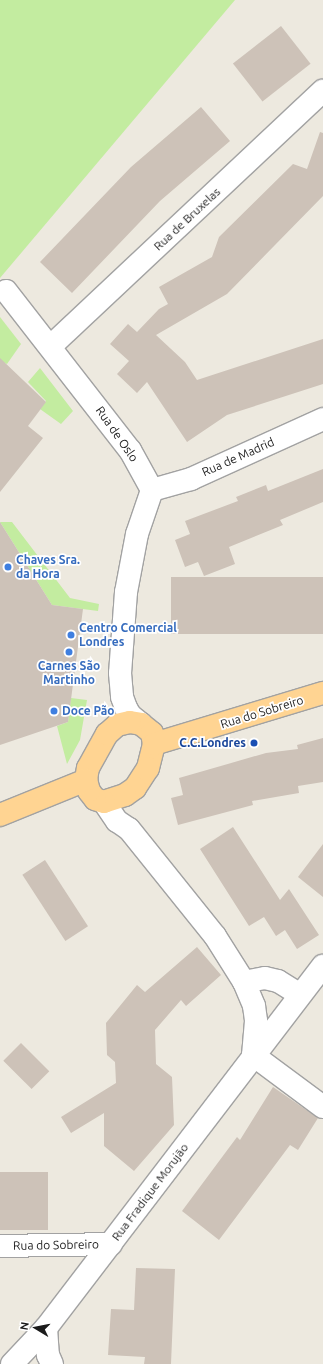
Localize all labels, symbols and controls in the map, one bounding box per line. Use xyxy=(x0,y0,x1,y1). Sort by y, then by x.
street label: Rua de Bruxelas xyxy=(151,184,223,254)
street label: Rua de Oslo xyxy=(93,404,141,464)
street label: Rua de Madrid xyxy=(200,435,276,479)
place label: Chaves Sra. da Hora xyxy=(16,553,80,581)
marker: Chaves Sra. da Hora xyxy=(3,562,13,572)
place label: Centro Comercial Londres xyxy=(79,621,177,649)
marker: Centro Comercial Londres xyxy=(66,630,76,640)
marker: Carnes São Martinho xyxy=(64,647,74,657)
place label: Carnes São Martinho xyxy=(38,659,100,687)
street label: Rua do Sobreiro xyxy=(219,693,305,731)
place label: Doce Pão xyxy=(62,704,115,718)
marker: Doce Pão xyxy=(49,706,59,716)
place label: C.C.Londres xyxy=(179,736,246,750)
marker: C.C.Londres xyxy=(249,738,259,748)
street label: Rua Fradique Morujão xyxy=(109,1140,191,1244)
street label: Rua do Sobreiro xyxy=(13,1237,99,1253)
north arrow xyxy=(16,1308,56,1348)
text: N xyxy=(18,1321,31,1331)

